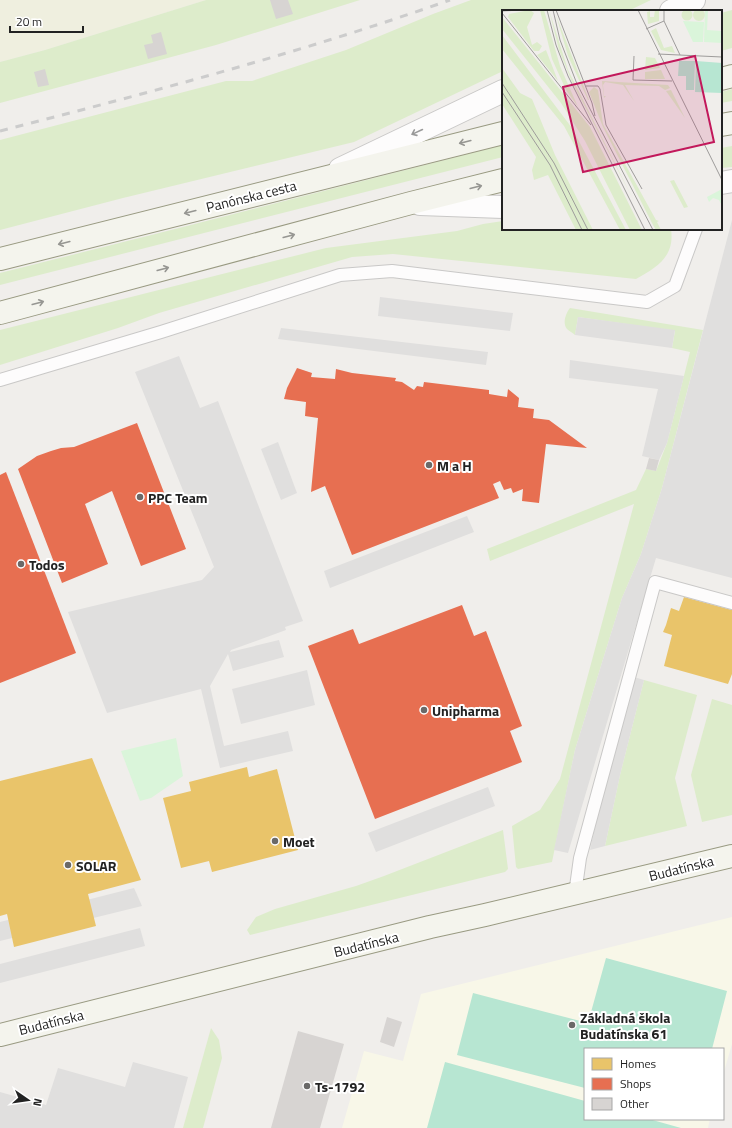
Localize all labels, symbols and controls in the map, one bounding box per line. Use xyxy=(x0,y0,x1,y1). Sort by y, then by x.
scale bar xyxy=(10,8,83,34)
inset map xyxy=(502,10,722,230)
text: 20 m xyxy=(16,12,42,31)
one-way arrow xyxy=(412,129,424,136)
one-way arrow xyxy=(459,139,472,147)
street label: Panónska cesta xyxy=(204,175,298,217)
one-way arrow xyxy=(469,183,482,190)
one-way arrow xyxy=(183,208,196,216)
one-way arrow xyxy=(282,232,295,239)
one-way arrow xyxy=(57,240,70,248)
one-way arrow xyxy=(156,265,169,273)
one-way arrow xyxy=(31,299,44,306)
place label: M a H xyxy=(437,455,472,476)
marker: M a H xyxy=(424,460,434,470)
place label: PPC Team xyxy=(148,487,208,508)
marker: PPC Team xyxy=(135,492,145,502)
place label: Todos xyxy=(29,554,65,575)
marker: Todos xyxy=(16,559,26,569)
place label: Unipharma xyxy=(432,700,499,721)
marker: Unipharma xyxy=(419,705,429,715)
place label: Moet xyxy=(283,831,315,852)
marker: Moet xyxy=(270,836,280,846)
street label: Budatínska xyxy=(646,850,716,886)
place label: SOLAR xyxy=(76,855,117,876)
marker: SOLAR xyxy=(63,860,73,870)
street label: Budatínska xyxy=(331,926,401,962)
street label: Budatínska xyxy=(16,1004,86,1040)
place label: Základná škola Budatínska 61 xyxy=(580,1007,670,1044)
marker: Základná škola Budatínska 61 xyxy=(567,1020,577,1030)
legend xyxy=(584,1048,724,1120)
text: Homes xyxy=(620,1054,656,1073)
text: Shops xyxy=(620,1074,652,1093)
place label: Ts-1792 xyxy=(315,1076,365,1097)
north arrow xyxy=(8,1080,48,1120)
marker: Ts-1792 xyxy=(302,1081,312,1091)
text: Other xyxy=(620,1094,649,1113)
text: N xyxy=(29,1097,46,1108)

